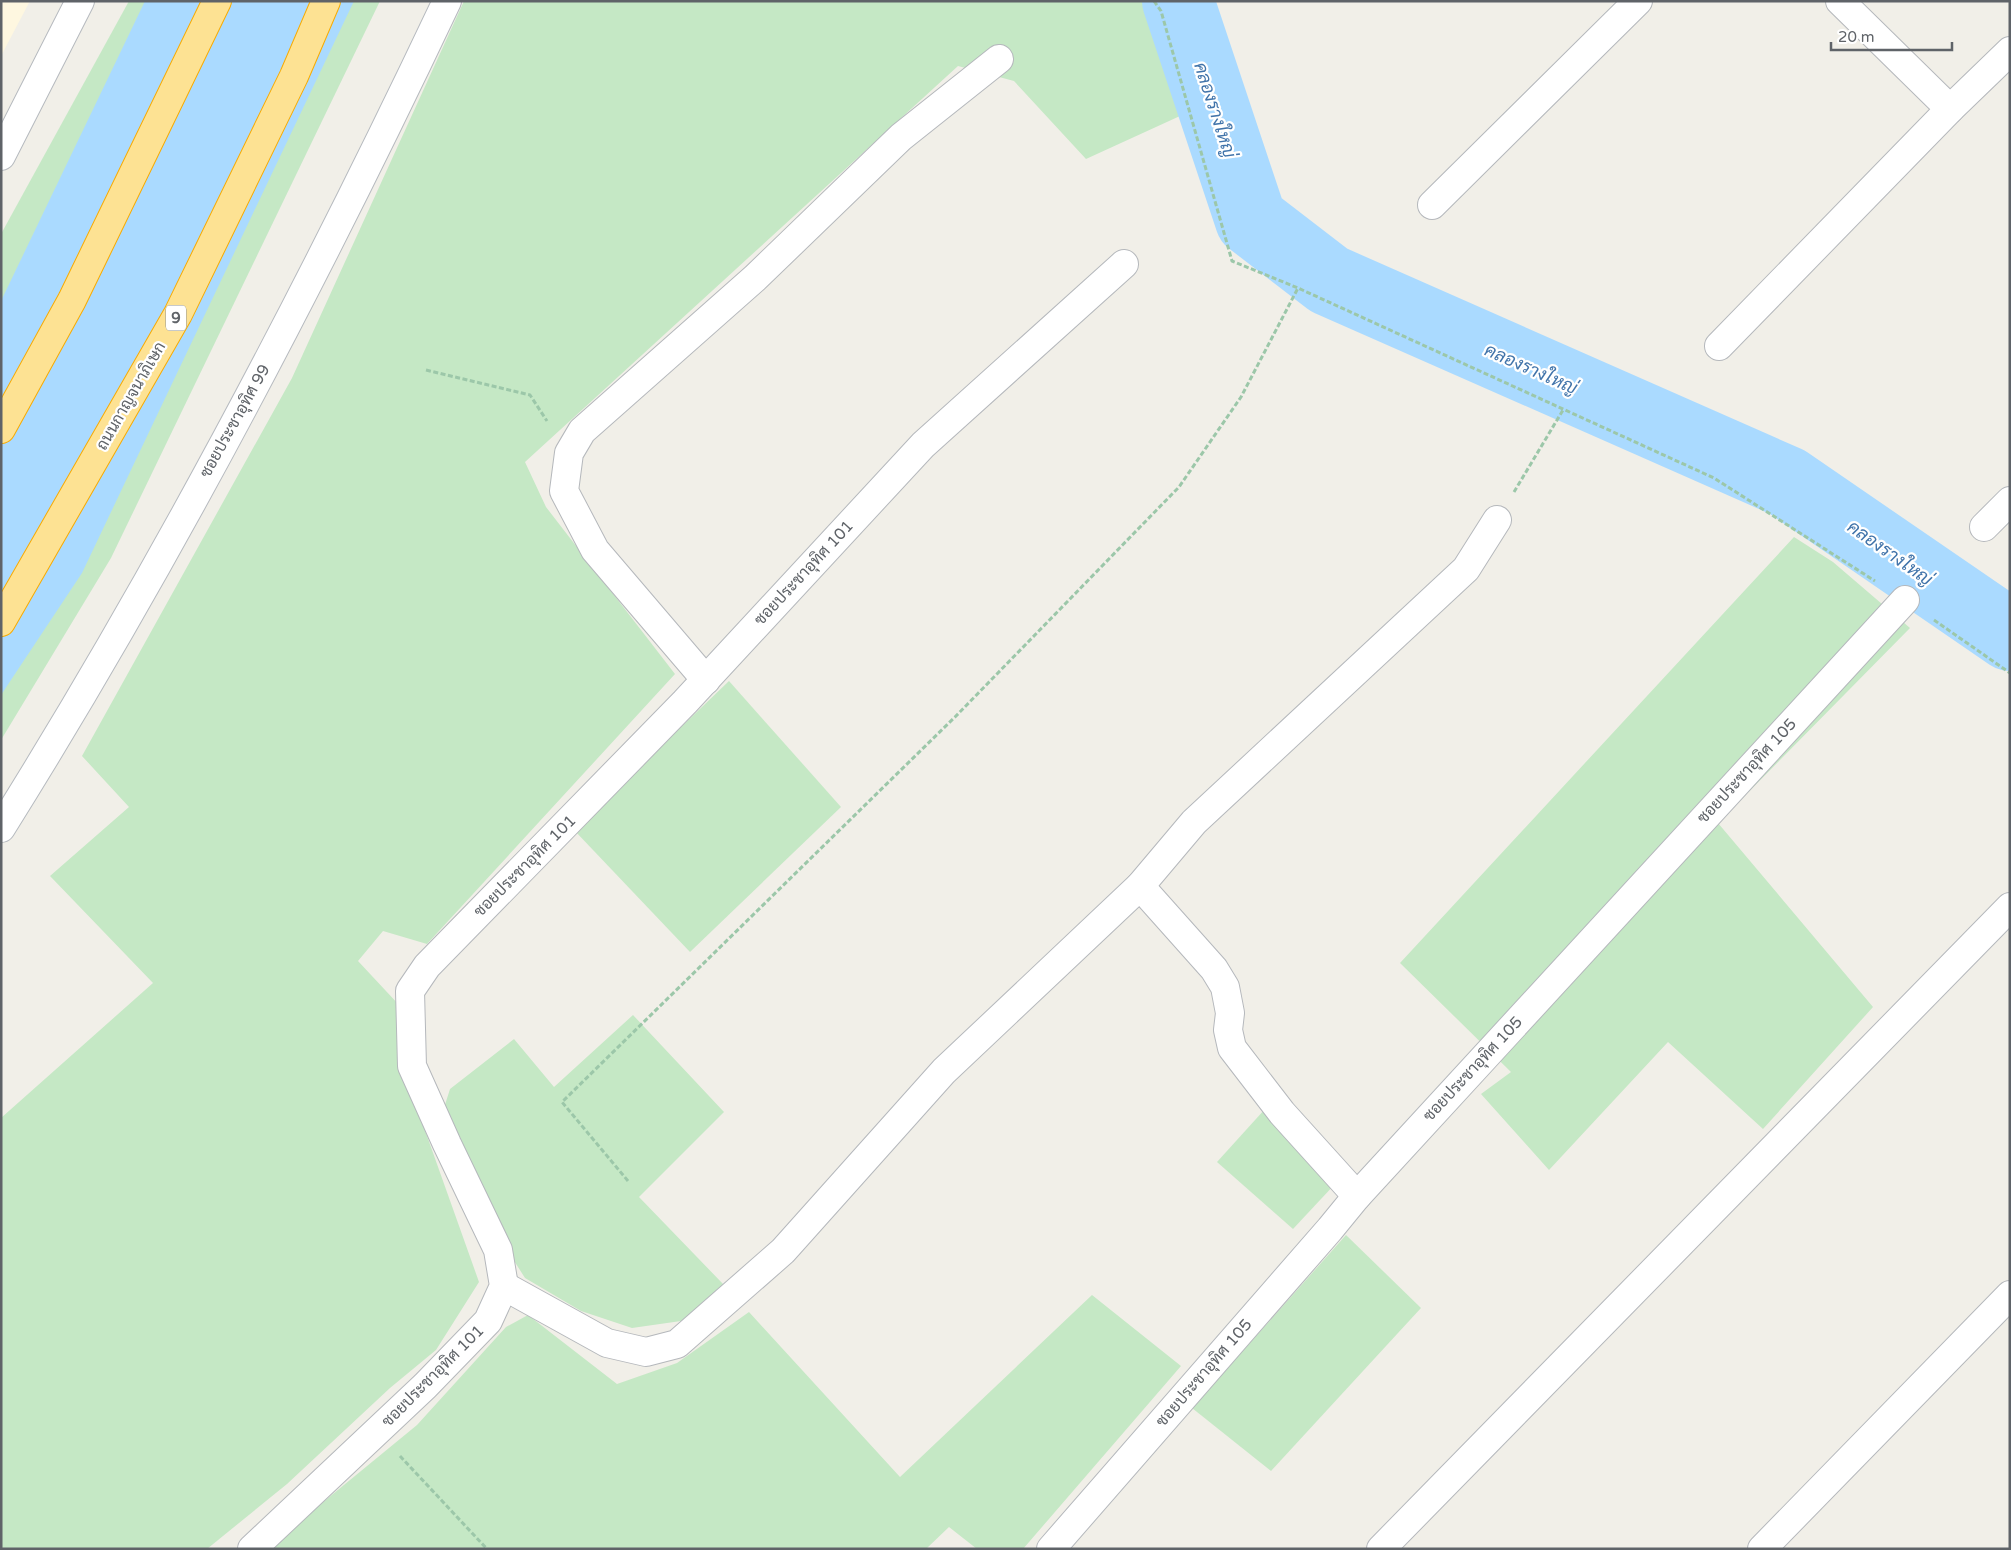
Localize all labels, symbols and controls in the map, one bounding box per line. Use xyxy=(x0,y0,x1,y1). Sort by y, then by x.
scale bar xyxy=(1831,20,1952,52)
text: 20 m xyxy=(1838,28,1875,46)
water label: คลองรางใหญ่ xyxy=(1189,59,1243,161)
road number: 9 xyxy=(166,306,186,330)
water label: คลองรางใหญ่ xyxy=(1481,337,1582,400)
street label: ถนนกาญจนาภิเษก xyxy=(92,338,170,454)
street label: ซอยประชาอุทิศ 99 xyxy=(196,361,275,482)
water label: คลองรางใหญ่ xyxy=(1843,514,1939,591)
street label: ซอยประชาอุทิศ 101 xyxy=(750,516,859,630)
street label: ซอยประชาอุทิศ 105 xyxy=(1693,714,1802,828)
street label: ซอยประชาอุทิศ 101 xyxy=(470,811,581,922)
street label: ซอยประชาอุทิศ 105 xyxy=(1419,1012,1528,1126)
street label: ซอยประชาอุทิศ 105 xyxy=(1152,1315,1257,1432)
street label: ซอยประชาอุทิศ 101 xyxy=(378,1321,489,1432)

